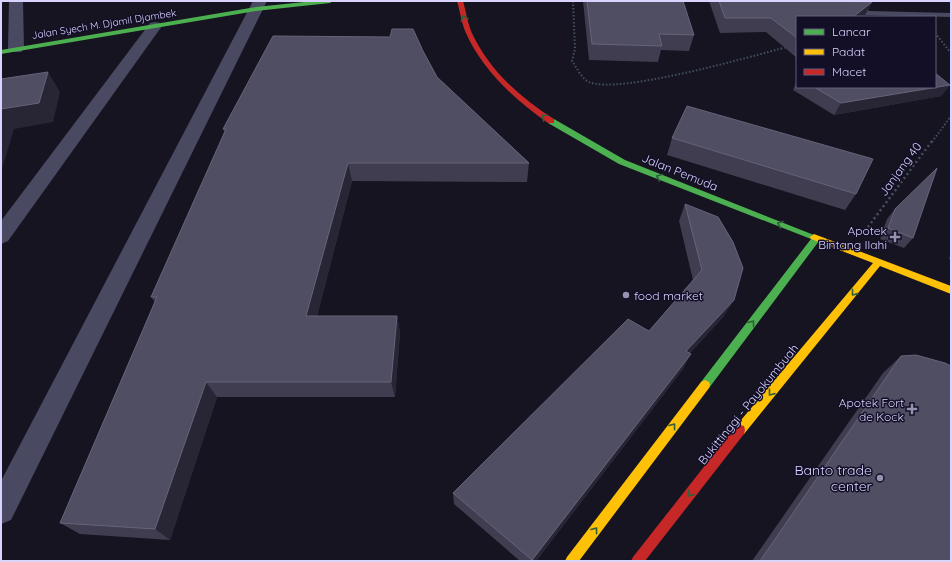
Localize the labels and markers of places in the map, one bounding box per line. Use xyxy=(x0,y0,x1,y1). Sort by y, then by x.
place label: Apotek Bintang Ilahi xyxy=(818,223,887,252)
marker: Apotek Bintang Ilahi xyxy=(890,232,900,242)
place label: food market xyxy=(634,288,703,303)
marker: food market xyxy=(621,290,631,300)
place label: Apotek Fort de Kock xyxy=(839,395,904,424)
marker: Apotek Fort de Kock xyxy=(907,404,917,414)
place label: Banto trade center xyxy=(795,461,873,495)
marker: Banto trade center xyxy=(875,473,885,483)

